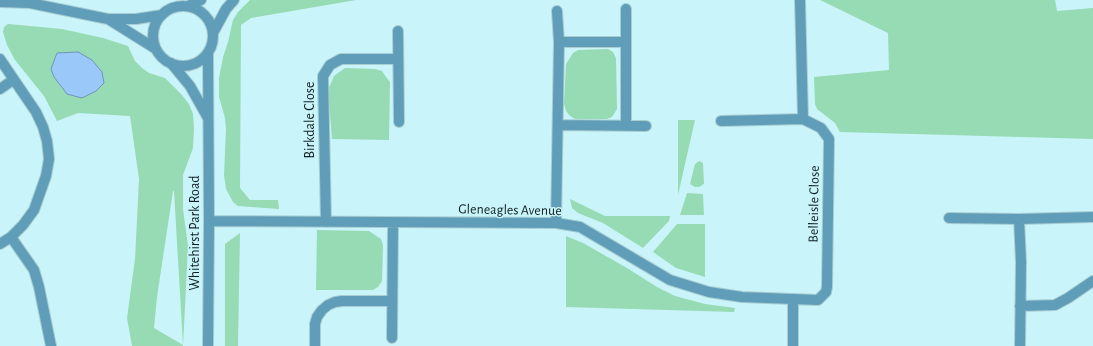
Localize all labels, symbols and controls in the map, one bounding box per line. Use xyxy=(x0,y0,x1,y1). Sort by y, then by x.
street label: Birkdale Close xyxy=(302,82,318,158)
street label: Belleisle Close xyxy=(805,165,823,243)
street label: Whitehirst Park Road xyxy=(187,175,203,291)
street label: Gleneagles Avenue xyxy=(458,201,562,219)

